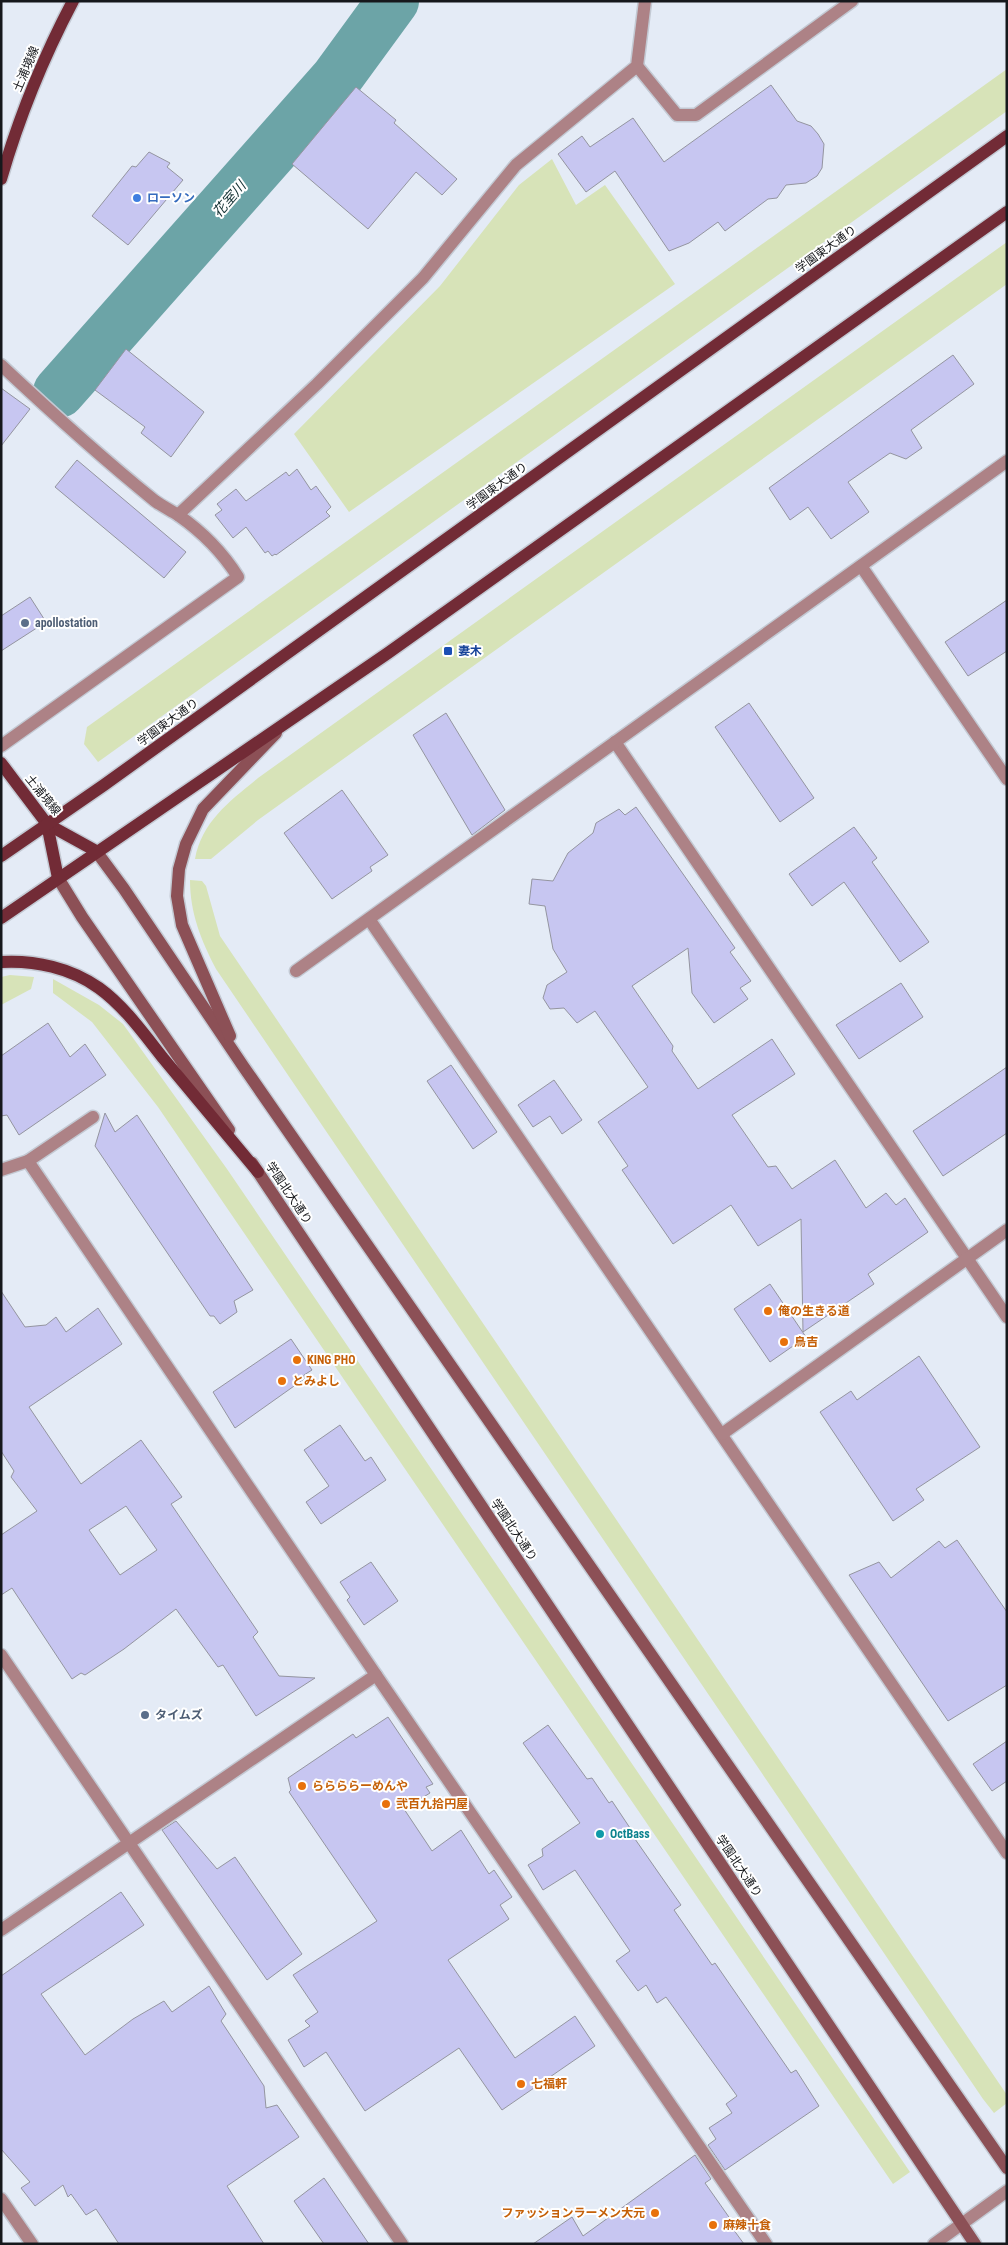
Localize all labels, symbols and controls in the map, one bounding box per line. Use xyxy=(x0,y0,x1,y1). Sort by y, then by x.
street label: 土浦境線 xyxy=(10,44,42,94)
water label: 花室川 xyxy=(209,176,250,220)
place label: ローソン xyxy=(147,191,195,205)
marker: ローソン xyxy=(131,192,143,204)
street label: 学園東大通り xyxy=(793,222,859,276)
street label: 学園東大通り xyxy=(464,459,530,513)
place label: apollostation xyxy=(35,616,98,630)
marker: apollostation xyxy=(19,617,31,629)
place label: 妻木 xyxy=(458,644,482,658)
marker: 妻木 xyxy=(442,645,454,657)
street label: 学園東大通り xyxy=(135,695,201,749)
street label: 土浦境線 xyxy=(22,772,64,818)
street label: 学園北大通り xyxy=(263,1159,315,1227)
place label: 俺の生きる道 xyxy=(778,1304,850,1318)
marker: 俺の生きる道 xyxy=(762,1305,774,1317)
place label: 鳥吉 xyxy=(794,1335,818,1349)
marker: 鳥吉 xyxy=(778,1336,790,1348)
place label: KING PHO xyxy=(307,1353,355,1367)
marker: KING PHO xyxy=(291,1354,303,1366)
place label: とみよし xyxy=(292,1374,340,1388)
marker: とみよし xyxy=(276,1375,288,1387)
street label: 学園北大通り xyxy=(488,1496,540,1564)
place label: タイムズ xyxy=(155,1708,203,1722)
marker: タイムズ xyxy=(139,1709,151,1721)
place label: ららららーめんや xyxy=(312,1779,408,1793)
marker: ららららーめんや xyxy=(296,1780,308,1792)
place label: 弐百九拾円屋 xyxy=(396,1797,468,1811)
marker: 弐百九拾円屋 xyxy=(380,1798,392,1810)
place label: OctBass xyxy=(610,1827,650,1841)
marker: OctBass xyxy=(594,1828,606,1840)
street label: 学園北大通り xyxy=(713,1832,765,1900)
place label: 七福軒 xyxy=(531,2077,567,2091)
marker: 七福軒 xyxy=(515,2078,527,2090)
place label: ファッションラーメン大元 xyxy=(501,2206,645,2220)
marker: ファッションラーメン大元 xyxy=(649,2207,661,2219)
place label: 麻辣十食 xyxy=(723,2218,771,2232)
marker: 麻辣十食 xyxy=(707,2219,719,2231)

